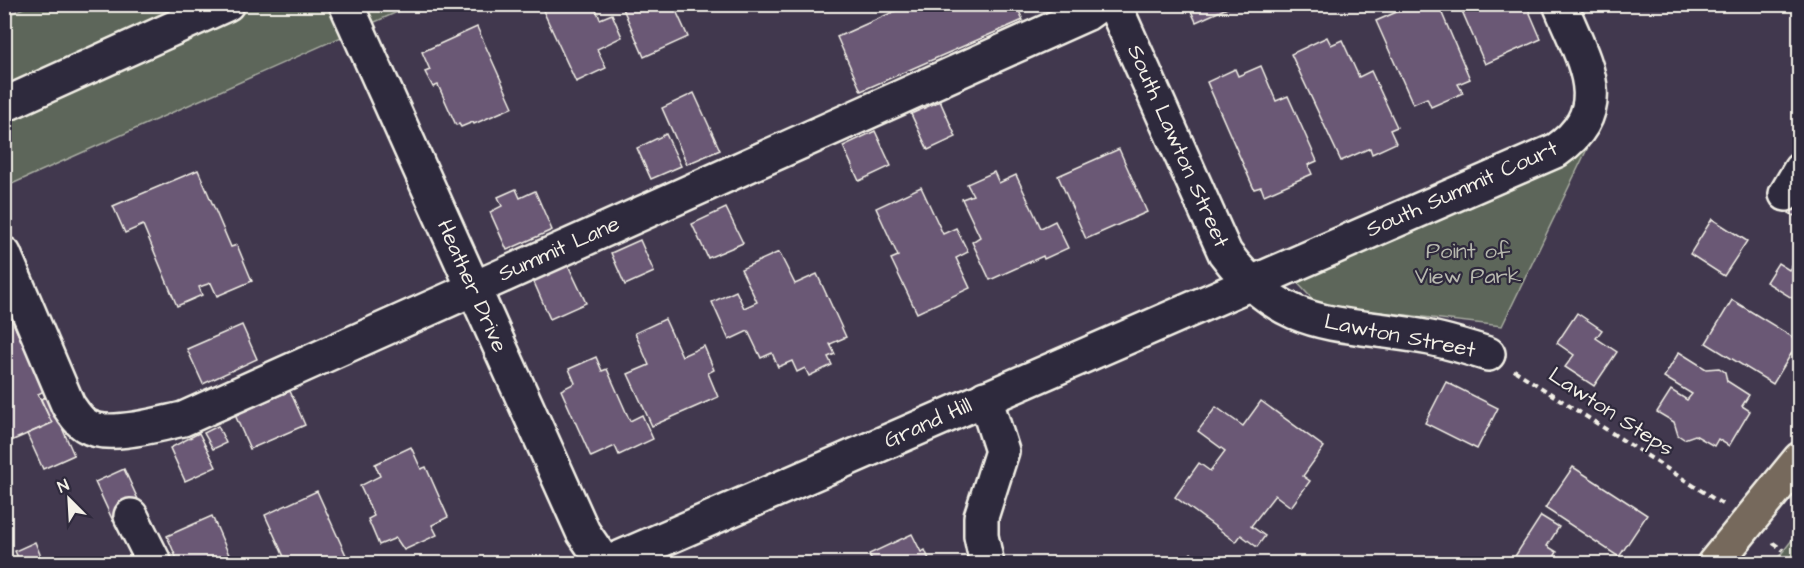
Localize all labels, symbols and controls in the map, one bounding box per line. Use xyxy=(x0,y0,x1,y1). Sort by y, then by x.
street label: South Lawton Street xyxy=(1119,39,1237,253)
street label: South Summit Court xyxy=(1361,133,1563,245)
street label: Summit Lane xyxy=(493,208,625,290)
street label: Heather Drive xyxy=(429,215,515,357)
park label: Point of View Park xyxy=(1415,236,1522,292)
street label: Lawton Street xyxy=(1322,306,1478,366)
street label: Lawton Steps xyxy=(1542,360,1680,464)
street label: Grand Hill xyxy=(879,390,977,456)
north arrow xyxy=(39,469,99,529)
text: N xyxy=(54,474,72,498)

